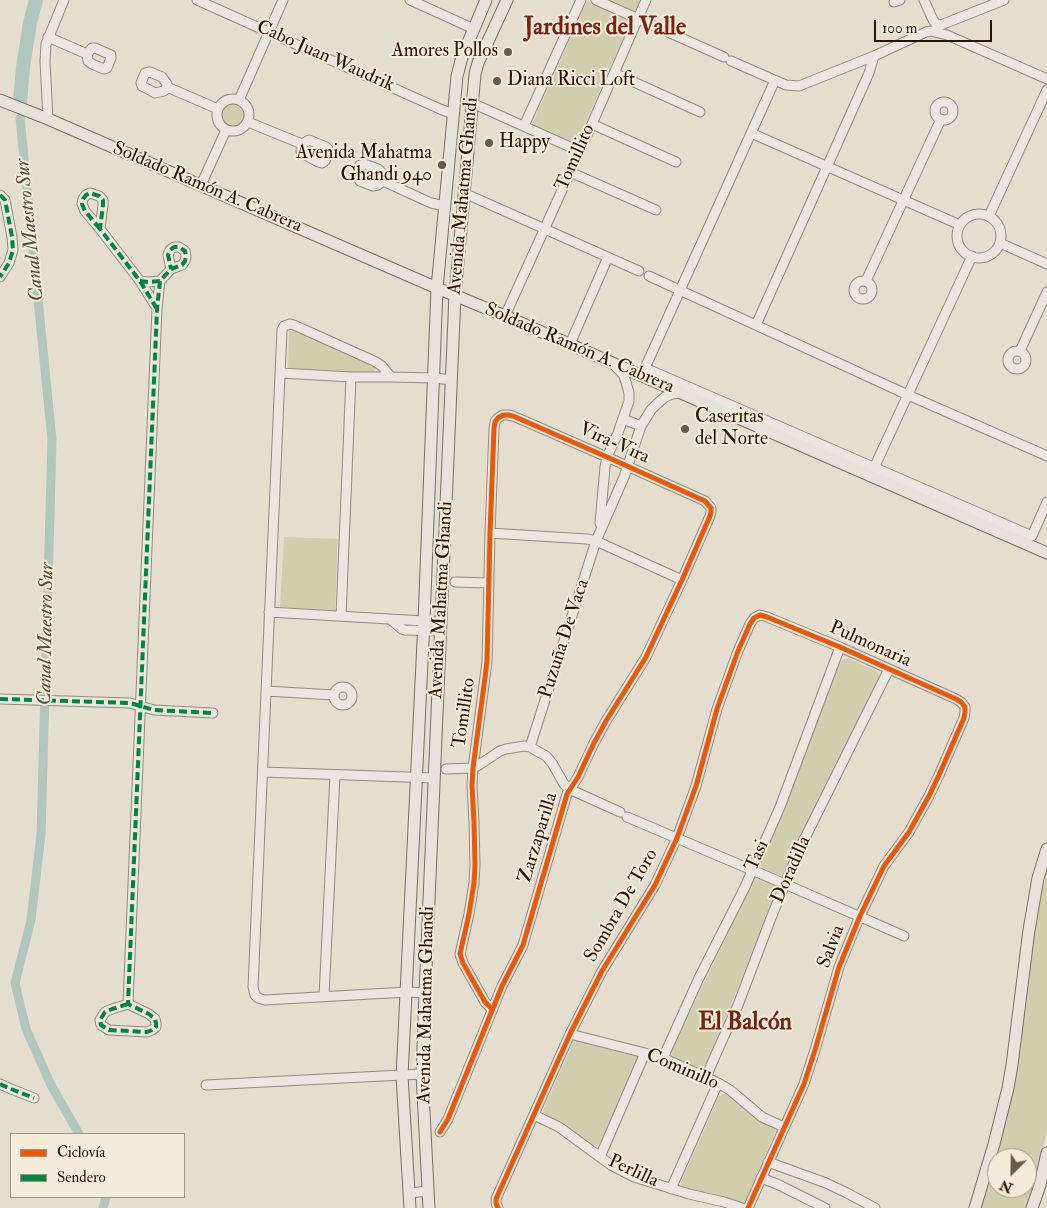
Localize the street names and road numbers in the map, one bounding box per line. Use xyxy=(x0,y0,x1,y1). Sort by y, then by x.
street label: Cabo Juan Waudrik xyxy=(252,16,398,98)
street label: Avenida Mahatma Ghandi xyxy=(444,96,484,296)
street label: Tomillito xyxy=(551,121,601,195)
street label: Soldado Ramón A. Cabrera xyxy=(109,138,305,238)
street label: Soldado Ramón A. Cabrera xyxy=(481,299,677,399)
street label: Vira-Vira xyxy=(575,418,653,470)
street label: Avenida Mahatma Ghandi xyxy=(425,501,459,699)
street label: Puzuña De Vaca xyxy=(535,576,595,702)
street label: Pulmonaria xyxy=(826,617,914,673)
street label: Tomillito xyxy=(449,676,481,750)
street label: Zarzaparilla xyxy=(514,790,564,886)
street label: Doradilla xyxy=(767,833,817,907)
street label: Tasi xyxy=(741,837,775,875)
street label: Sombra De Toro xyxy=(580,845,664,967)
street label: Avenida Mahatma Ghandi xyxy=(414,906,440,1104)
street label: Salvia xyxy=(813,922,851,972)
street label: Cominillo xyxy=(642,1045,722,1095)
street label: Perlilla xyxy=(604,1150,662,1194)

